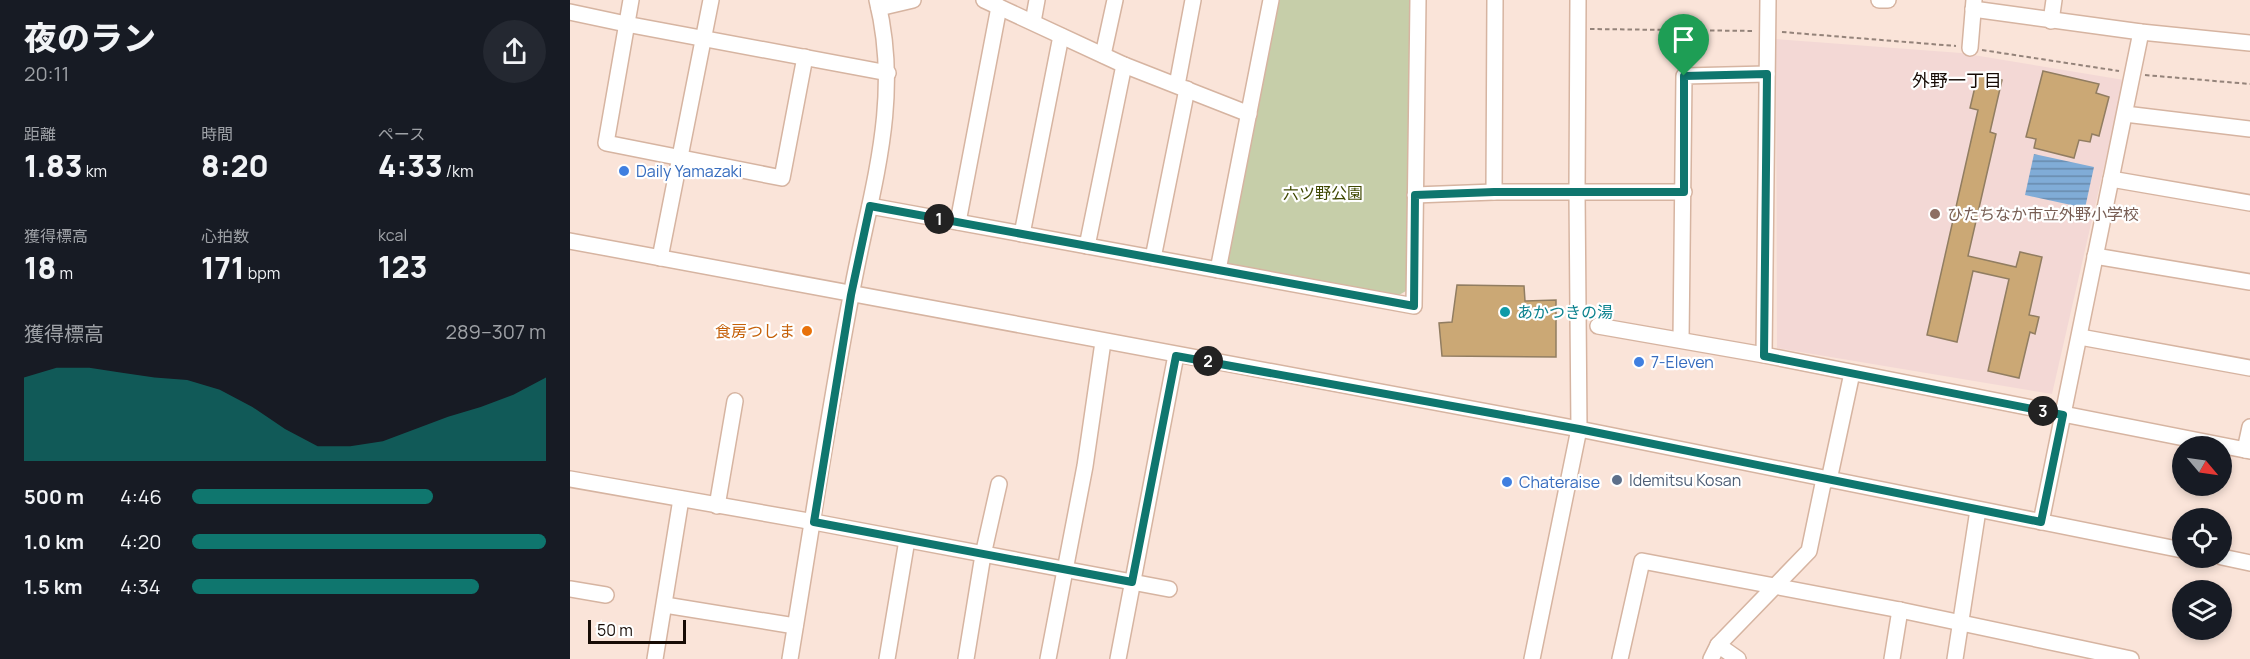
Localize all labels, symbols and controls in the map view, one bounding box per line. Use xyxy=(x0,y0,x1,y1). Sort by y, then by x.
pin xyxy=(1658,14,1709,76)
text: 夜のラン xyxy=(24,15,156,60)
button: share xyxy=(483,20,546,83)
icon: arrive xyxy=(1667,23,1700,56)
text: 20:11 xyxy=(24,60,69,87)
district label: 外野一丁目 xyxy=(1912,68,2002,92)
text: 距離 xyxy=(24,123,56,145)
text: 時間 xyxy=(201,123,233,145)
text: ペース xyxy=(378,123,425,145)
text: 1.83 xyxy=(24,145,82,186)
text: 8:20 xyxy=(201,145,269,186)
text: 4:33 xyxy=(378,145,443,186)
text: km xyxy=(82,160,107,182)
text: /km xyxy=(443,160,474,182)
place label: Daily Yamazaki xyxy=(636,160,742,182)
marker: Daily Yamazaki xyxy=(617,164,631,178)
park label: 六ツ野公園 xyxy=(1283,182,1363,204)
place label: ひたちなか市立外野小学校 xyxy=(1947,203,2139,225)
pin: 1 xyxy=(924,204,954,234)
marker: ひたちなか市立外野小学校 xyxy=(1928,207,1942,221)
text: 1 xyxy=(935,208,943,230)
text: kcal xyxy=(378,224,407,246)
text: 獲得標高 xyxy=(24,225,88,247)
text: 心拍数 xyxy=(201,225,249,247)
text: 123 xyxy=(378,246,427,287)
text: 18 xyxy=(24,247,56,288)
text: 171 xyxy=(201,247,245,288)
text: m xyxy=(56,262,73,284)
text: bpm xyxy=(245,262,280,284)
place label: あかつきの湯 xyxy=(1517,301,1613,323)
marker: あかつきの湯 xyxy=(1498,305,1512,319)
text: 289–307 m xyxy=(446,318,546,345)
text: 獲得標高 xyxy=(24,320,104,347)
place label: 食房つしま xyxy=(715,320,795,342)
marker: 食房つしま xyxy=(800,324,814,338)
pin: 2 xyxy=(1193,346,1223,376)
text: 2 xyxy=(1203,350,1213,372)
place label: 7-Eleven xyxy=(1651,351,1714,373)
marker: 7-Eleven xyxy=(1632,355,1646,369)
pin: 3 xyxy=(2028,396,2058,426)
text: 3 xyxy=(2038,400,2048,422)
north arrow xyxy=(2172,436,2232,496)
map controls xyxy=(2172,436,2232,640)
place label: Idemitsu Kosan xyxy=(1629,469,1741,491)
place label: Chateraise xyxy=(1519,471,1600,493)
marker: Idemitsu Kosan xyxy=(1610,473,1624,487)
marker: Chateraise xyxy=(1500,475,1514,489)
text: 500 m xyxy=(24,483,84,510)
text: 4:46 xyxy=(120,483,162,510)
button: locate xyxy=(2172,508,2232,568)
text: 1.0 km xyxy=(24,528,84,555)
text: 4:20 xyxy=(120,528,161,555)
text: 1.5 km xyxy=(24,573,83,600)
text: 4:34 xyxy=(120,573,161,600)
button: layers xyxy=(2172,580,2232,640)
scale bar xyxy=(588,617,686,644)
text: 50 m xyxy=(597,619,633,641)

